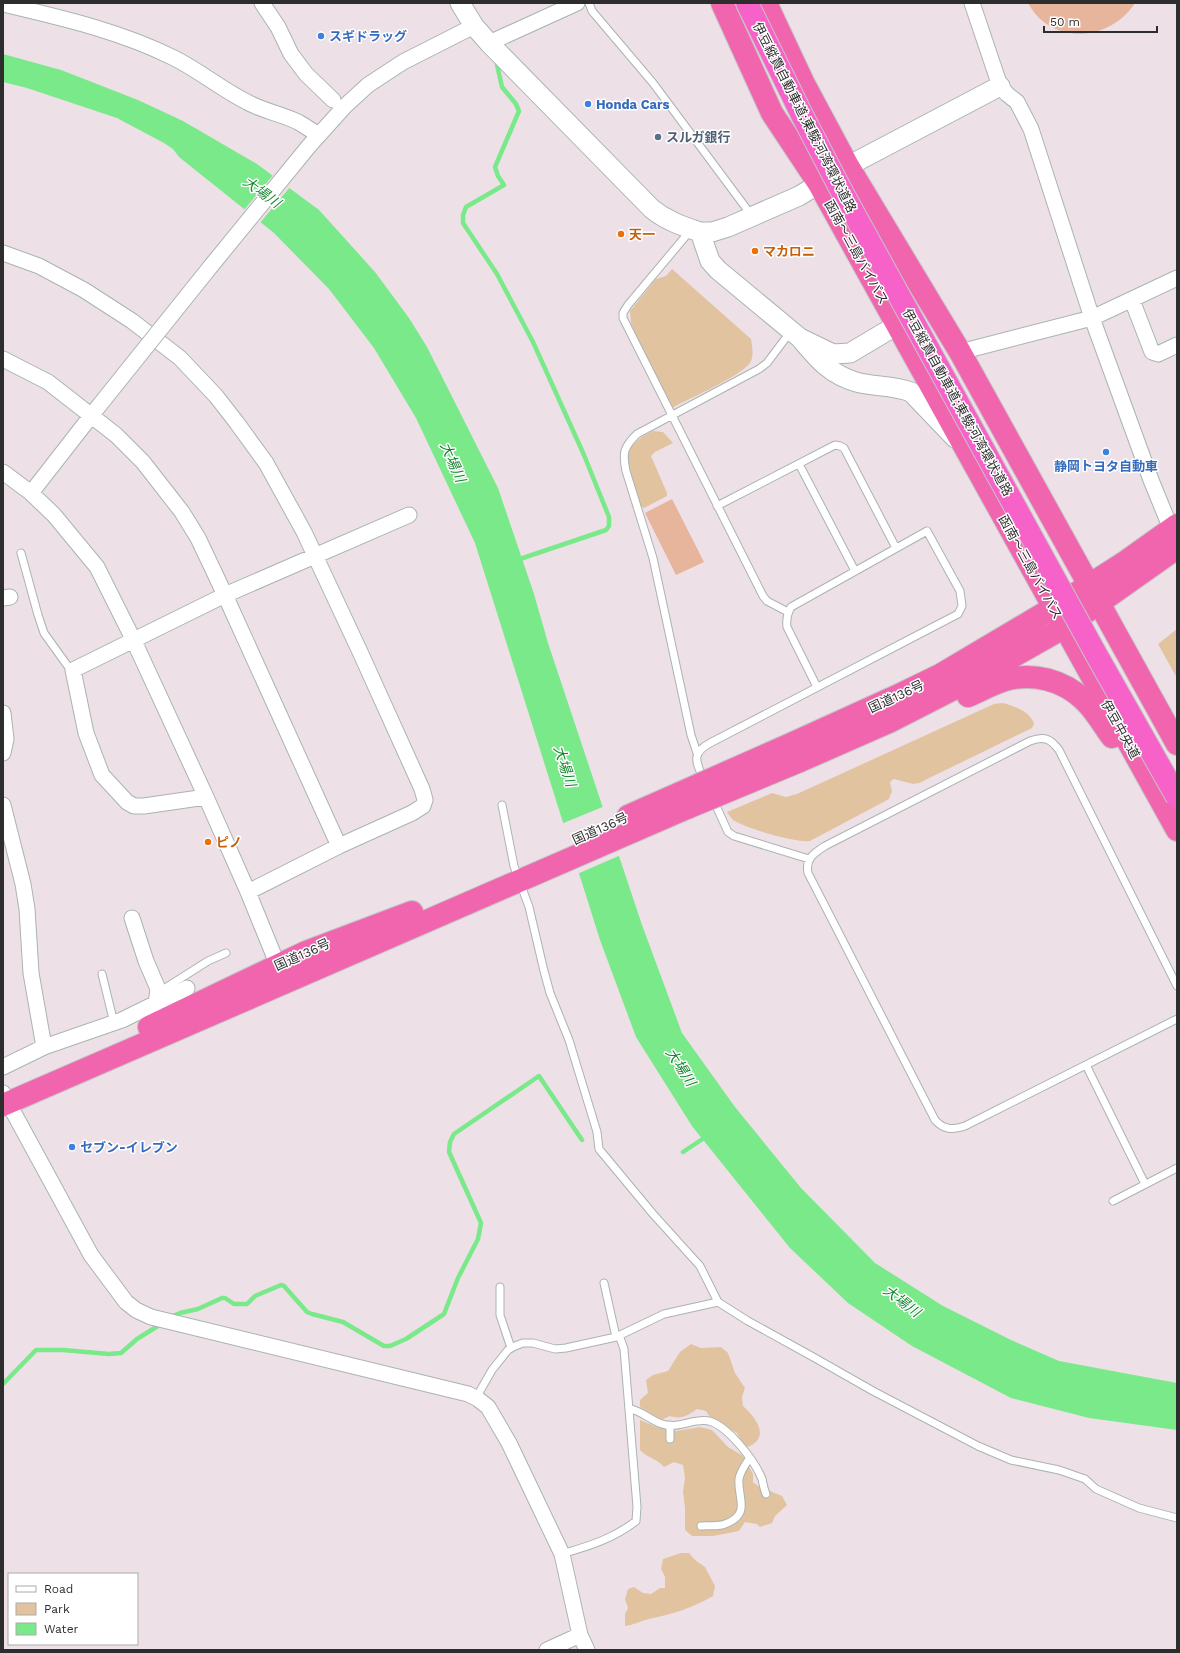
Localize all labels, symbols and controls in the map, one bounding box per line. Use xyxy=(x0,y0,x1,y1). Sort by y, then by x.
scale bar xyxy=(1044,8,1157,34)
text: 50 m xyxy=(1050,15,1080,29)
street label: 伊豆縦貫自動車道;東駿河湾環状道路 xyxy=(750,19,859,215)
place label: スギドラッグ xyxy=(329,29,407,44)
marker: スギドラッグ xyxy=(316,31,326,41)
place label: Honda Cars xyxy=(596,97,670,112)
marker: Honda Cars xyxy=(583,99,593,109)
place label: スルガ銀行 xyxy=(666,130,731,145)
marker: スルガ銀行 xyxy=(653,132,663,142)
water label: 大場川 xyxy=(240,173,285,212)
street label: 函南～三島バイパス xyxy=(822,198,891,307)
place label: 天一 xyxy=(629,227,655,242)
marker: 天一 xyxy=(616,229,626,239)
place label: マカロニ xyxy=(763,244,815,259)
marker: マカロニ xyxy=(750,246,760,256)
street label: 伊豆縦貫自動車道;東駿河湾環状道路 xyxy=(900,306,1015,499)
water label: 大場川 xyxy=(437,440,470,486)
marker: 静岡トヨタ自動車 xyxy=(1101,447,1111,457)
place label: 静岡トヨタ自動車 xyxy=(1054,459,1158,474)
street label: 函南～三島バイパス xyxy=(996,513,1065,622)
street label: 国道136号 xyxy=(866,677,926,716)
street label: 伊豆中央道 xyxy=(1098,697,1143,761)
water label: 大場川 xyxy=(551,744,580,790)
street label: 国道136号 xyxy=(570,809,630,847)
place label: ピノ xyxy=(216,835,242,850)
marker: ピノ xyxy=(203,837,213,847)
street label: 国道136号 xyxy=(272,935,332,973)
water label: 大場川 xyxy=(663,1045,700,1091)
place label: セブン-イレブン xyxy=(80,1140,178,1155)
marker: セブン-イレブン xyxy=(67,1142,77,1152)
water label: 大場川 xyxy=(880,1282,925,1321)
legend xyxy=(8,1573,138,1645)
text: Road xyxy=(44,1582,73,1596)
text: Park xyxy=(44,1602,70,1616)
text: Water xyxy=(44,1622,79,1636)

